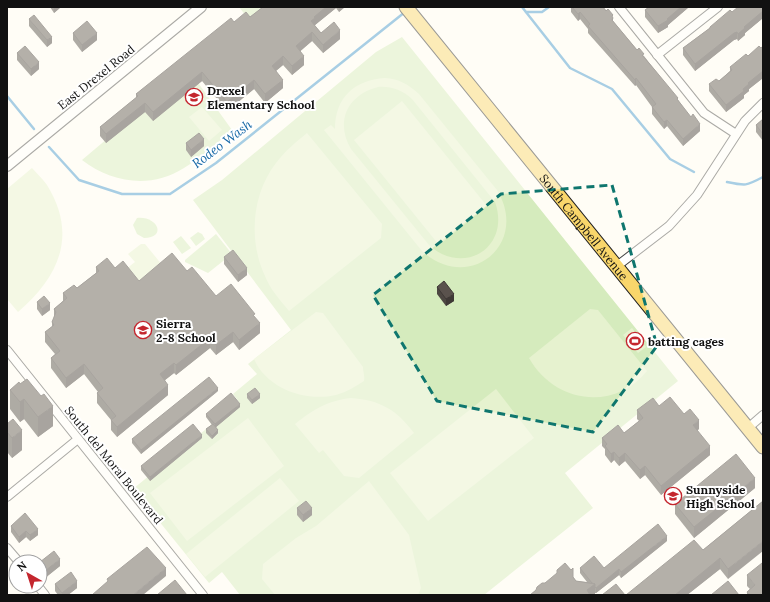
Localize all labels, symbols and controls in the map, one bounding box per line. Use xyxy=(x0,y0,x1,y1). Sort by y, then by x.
street label: East Drexel Road xyxy=(55,41,137,113)
place label: Drexel Elementary School xyxy=(207,83,315,112)
school or university icon: Drexel Elementary School xyxy=(184,87,204,107)
water label: Rodeo Wash xyxy=(189,116,256,172)
street label: South Campbell Avenue xyxy=(537,171,632,283)
place label: Sierra 2-8 School xyxy=(156,316,216,345)
school or university icon: Sierra 2-8 School xyxy=(133,320,153,340)
sports icon: batting cages xyxy=(625,331,645,351)
place label: batting cages xyxy=(647,334,724,349)
street label: South del Moral Boulevard xyxy=(62,403,166,527)
place label: Sunnyside High School xyxy=(686,482,755,511)
school or university icon: Sunnyside High School xyxy=(663,486,683,506)
north arrow xyxy=(8,554,48,594)
text: N xyxy=(14,558,30,574)

